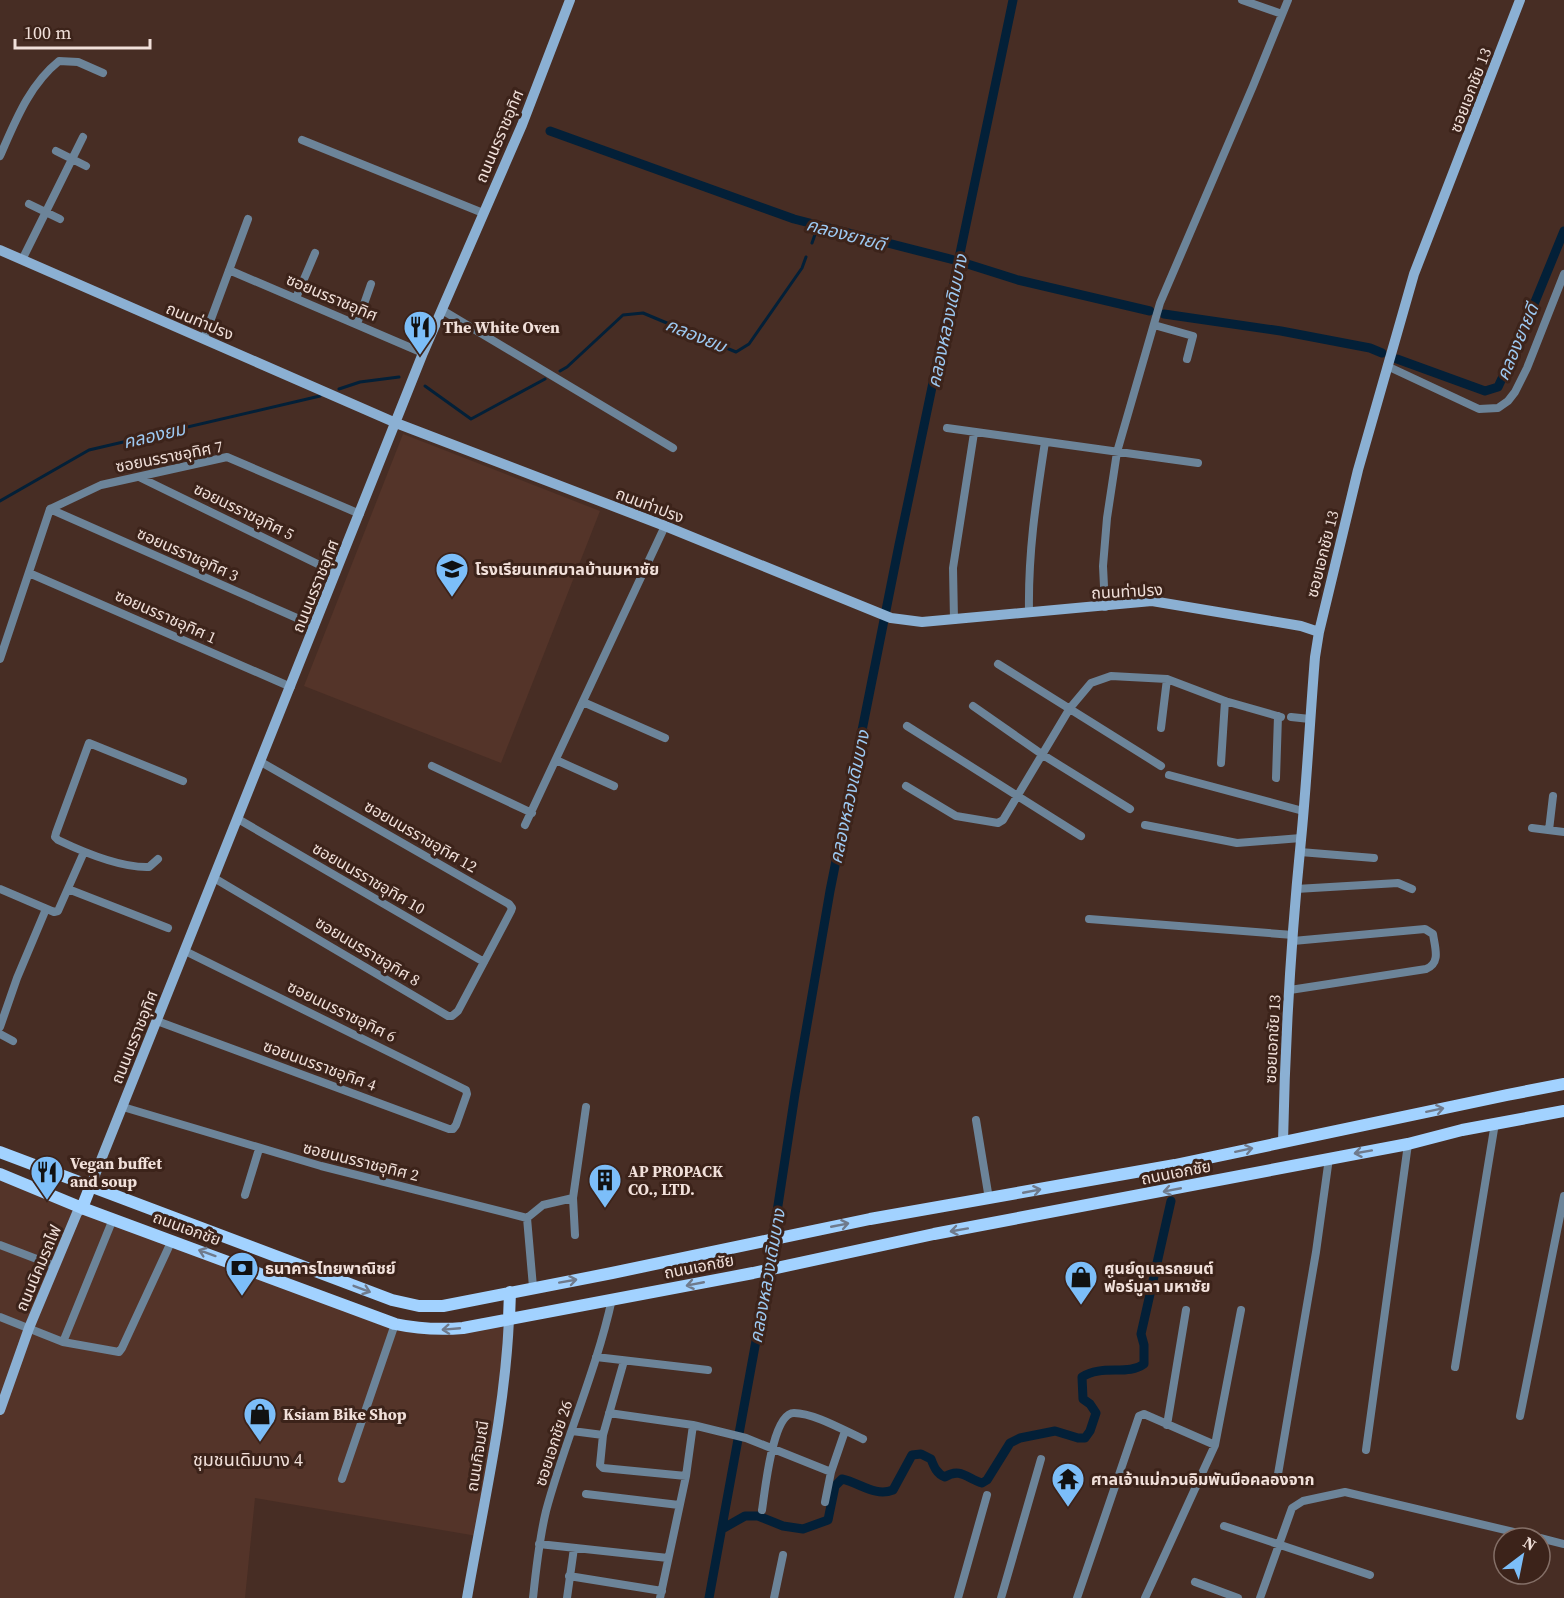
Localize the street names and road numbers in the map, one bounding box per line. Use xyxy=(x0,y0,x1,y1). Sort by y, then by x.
street label: ซอยเอกชัย 13 xyxy=(1444,45,1496,135)
street label: ถนนนรราชอุทิศ xyxy=(470,86,528,186)
street label: ซอยนรราชอุทิศ xyxy=(283,268,381,326)
street label: ถนนท่าปรง xyxy=(163,297,237,345)
street label: ซอยนรราชอุทิศ 7 xyxy=(113,435,225,477)
street label: ซอยนรราชอุทิศ 5 xyxy=(190,477,298,545)
street label: ถนนท่าปรง xyxy=(613,482,687,528)
street label: ซอยเอกชัย 13 xyxy=(1301,508,1343,600)
street label: ซอยนรราชอุทิศ 3 xyxy=(134,522,242,586)
street label: ถนนนรราชอุทิศ xyxy=(286,536,344,636)
street label: ถนนท่าปรง xyxy=(1091,578,1163,604)
street label: ซอยนรราชอุทิศ 1 xyxy=(112,584,220,648)
street label: ซอยนนรราชอุทิศ 12 xyxy=(361,795,481,877)
street label: ซอยนนรราชอุทิศ 10 xyxy=(309,837,429,919)
street label: ซอยนนรราชอุทิศ 8 xyxy=(311,911,425,991)
street label: ซอยนนรราชอุทิศ 6 xyxy=(284,975,400,1047)
street label: ถนนนรราชอุทิศ xyxy=(105,987,163,1087)
street label: ซอยเอกชัย 13 xyxy=(1259,994,1285,1084)
street label: ซอยนนรราชอุทิศ 4 xyxy=(260,1034,380,1096)
street label: ซอยนนรราชอุทิศ 2 xyxy=(301,1136,421,1186)
street label: ถนนเอกชัย xyxy=(1139,1154,1213,1190)
street label: ถนนเอกชัย xyxy=(150,1206,224,1250)
street label: ถนนนิคมรถไฟ xyxy=(10,1221,66,1314)
street label: ถนนเอกชัย xyxy=(662,1248,736,1284)
street label: ซอยเอกชัย 26 xyxy=(529,1397,577,1489)
street label: ถนนกิจมณี xyxy=(461,1419,493,1493)

